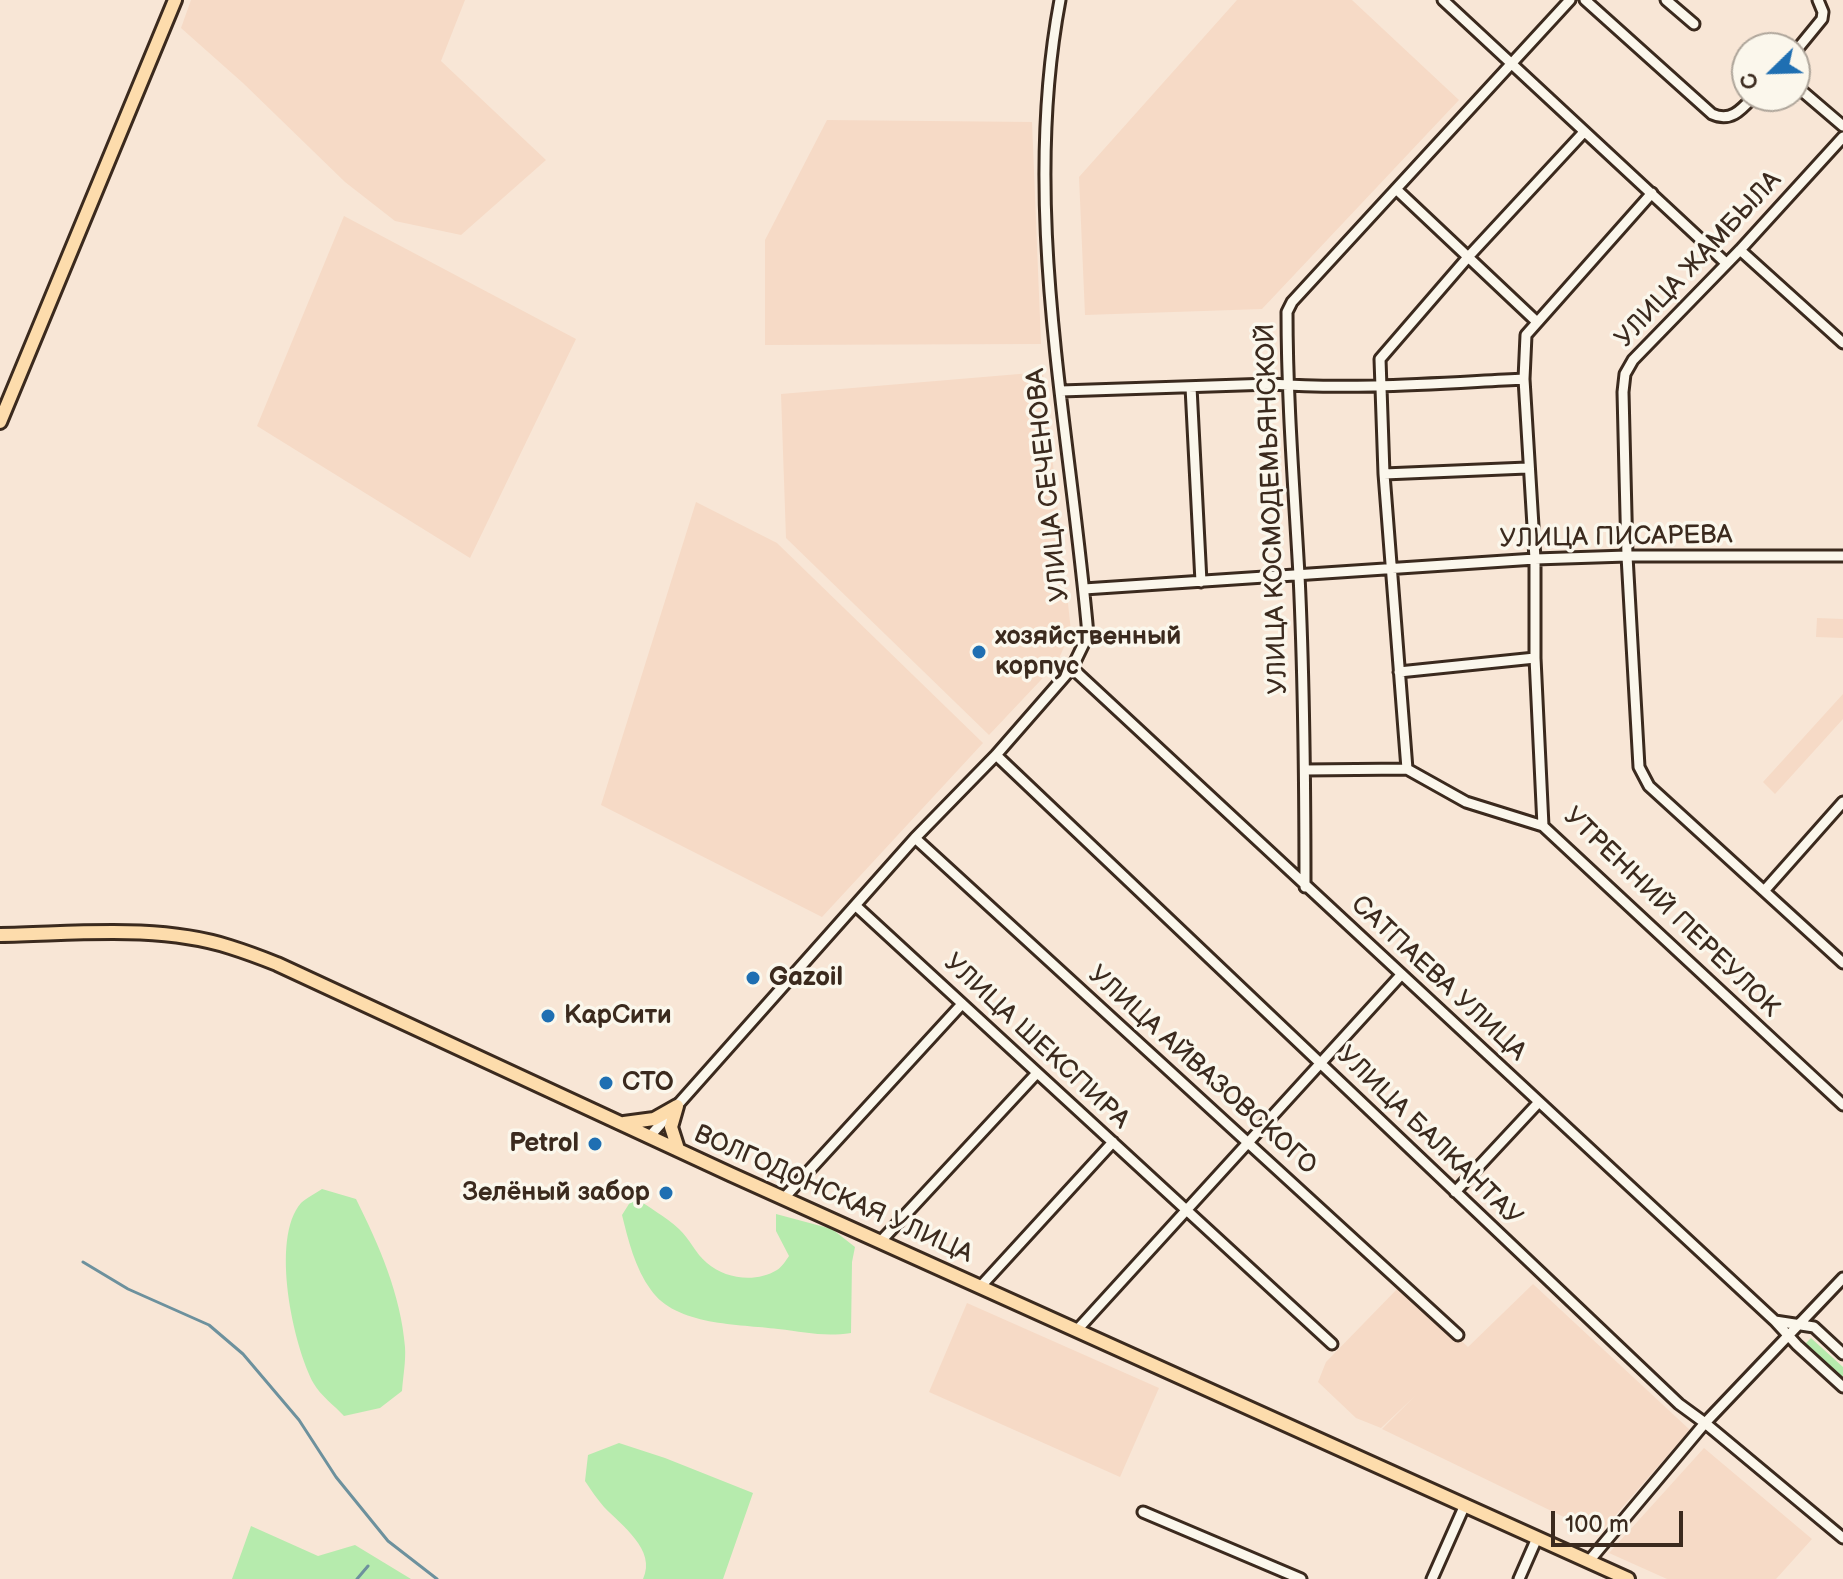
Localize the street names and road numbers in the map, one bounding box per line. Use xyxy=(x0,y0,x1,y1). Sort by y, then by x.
street label: УЛИЦА ЖАМБЫЛА xyxy=(1609,165,1789,355)
street label: УЛИЦА КОСМОДЕМЬЯНСКОЙ xyxy=(1251,323,1295,695)
street label: УЛИЦА СЕЧЕНОВА xyxy=(1021,367,1077,603)
street label: УЛИЦА ПИСАРЕВА xyxy=(1499,520,1733,556)
street label: УТРЕННИЙ ПЕРЕУЛОК xyxy=(1557,802,1785,1024)
street label: САТПАЕВА УЛИЦА xyxy=(1344,890,1532,1068)
street label: УЛИЦА ШЕКСПИРА xyxy=(937,948,1135,1136)
street label: УЛИЦА АЙВАЗОВСКОГО xyxy=(1081,960,1323,1182)
street label: УЛИЦА БАЛКАНТАУ xyxy=(1330,1041,1528,1233)
street label: ВОЛГОДОНСКАЯ УЛИЦА xyxy=(689,1119,977,1271)

